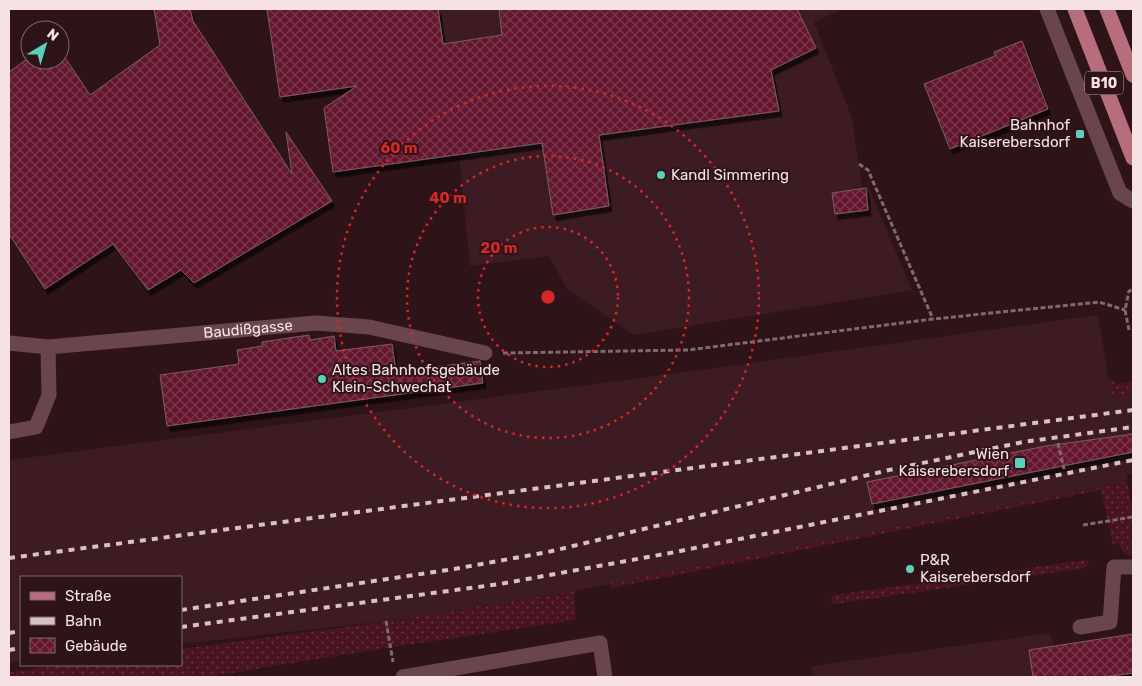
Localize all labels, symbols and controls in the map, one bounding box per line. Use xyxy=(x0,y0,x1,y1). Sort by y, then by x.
north arrow xyxy=(20,20,70,70)
text: N xyxy=(43,25,62,45)
road number: B10 xyxy=(1085,72,1123,95)
place label: Bahnhof Kaiserebersdorf xyxy=(959,116,1070,151)
marker: Bahnhof Kaiserebersdorf xyxy=(1074,128,1086,140)
text: 60 m xyxy=(381,139,417,157)
place label: Kandl Simmering xyxy=(671,166,789,184)
marker: Kandl Simmering xyxy=(655,169,667,181)
text: 40 m xyxy=(429,189,467,207)
text: 20 m xyxy=(481,239,517,257)
centre of rings xyxy=(539,288,557,306)
street label: Baudißgasse xyxy=(203,316,293,342)
place label: Altes Bahnhofsgebäude Klein-Schwechat xyxy=(332,361,500,396)
marker: Altes Bahnhofsgebäude Klein-Schwechat xyxy=(316,373,328,385)
place label: Wien Kaiserebersdorf xyxy=(898,445,1009,480)
marker: Wien Kaiserebersdorf xyxy=(1013,456,1027,470)
place label: P&R Kaiserebersdorf xyxy=(920,551,1031,586)
marker: P&R Kaiserebersdorf xyxy=(904,563,916,575)
legend xyxy=(20,576,182,666)
text: Straße xyxy=(65,587,111,605)
text: Bahn xyxy=(65,612,102,630)
text: Gebäude xyxy=(65,637,127,655)

